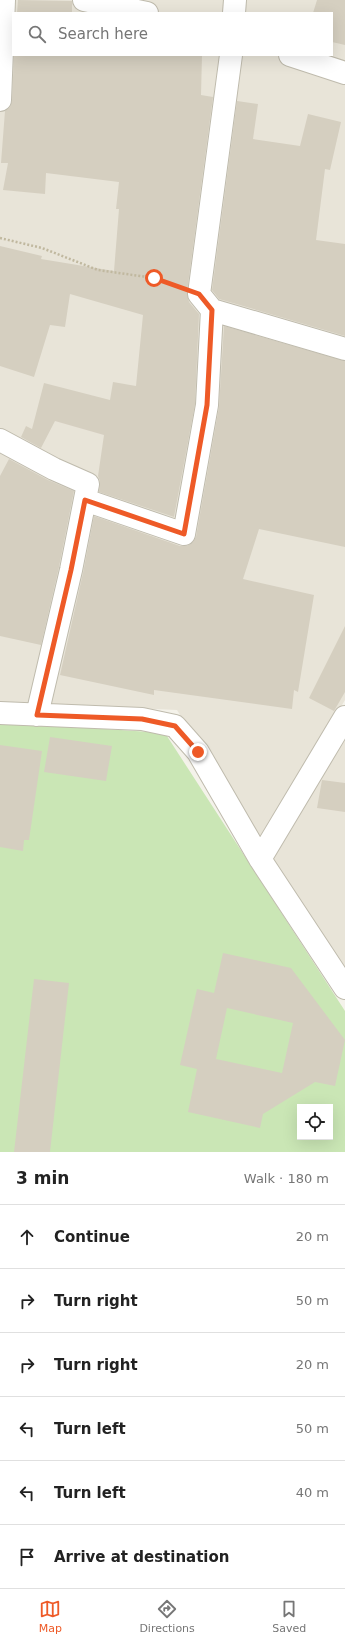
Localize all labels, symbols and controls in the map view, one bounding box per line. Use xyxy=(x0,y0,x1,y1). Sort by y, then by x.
search box xyxy=(12,12,333,56)
icon: search xyxy=(26,23,48,45)
text: Search here xyxy=(58,25,148,43)
route start xyxy=(145,269,163,287)
route end xyxy=(189,743,207,761)
map controls xyxy=(297,1104,333,1140)
button: locate xyxy=(297,1104,333,1140)
text: 3 min xyxy=(16,1168,69,1188)
text: Walk · 180 m xyxy=(244,1171,329,1186)
icon: ahead xyxy=(16,1226,38,1248)
text: Continue xyxy=(54,1228,130,1246)
text: 20 m xyxy=(296,1229,329,1244)
icon: right xyxy=(16,1290,38,1312)
text: Turn right xyxy=(54,1292,138,1310)
text: 50 m xyxy=(296,1293,329,1308)
icon: right xyxy=(16,1354,38,1376)
text: Turn right xyxy=(54,1356,138,1374)
text: 20 m xyxy=(296,1357,329,1372)
icon: left xyxy=(16,1418,38,1440)
text: Turn left xyxy=(54,1420,126,1438)
text: 50 m xyxy=(296,1421,329,1436)
icon: left xyxy=(16,1482,38,1504)
text: Turn left xyxy=(54,1484,126,1502)
text: 40 m xyxy=(296,1485,329,1500)
icon: arrive xyxy=(16,1546,38,1568)
text: Arrive at destination xyxy=(54,1548,229,1566)
tab: Map xyxy=(39,1598,62,1635)
tab: Directions xyxy=(139,1598,195,1635)
tab: Saved xyxy=(272,1598,306,1635)

